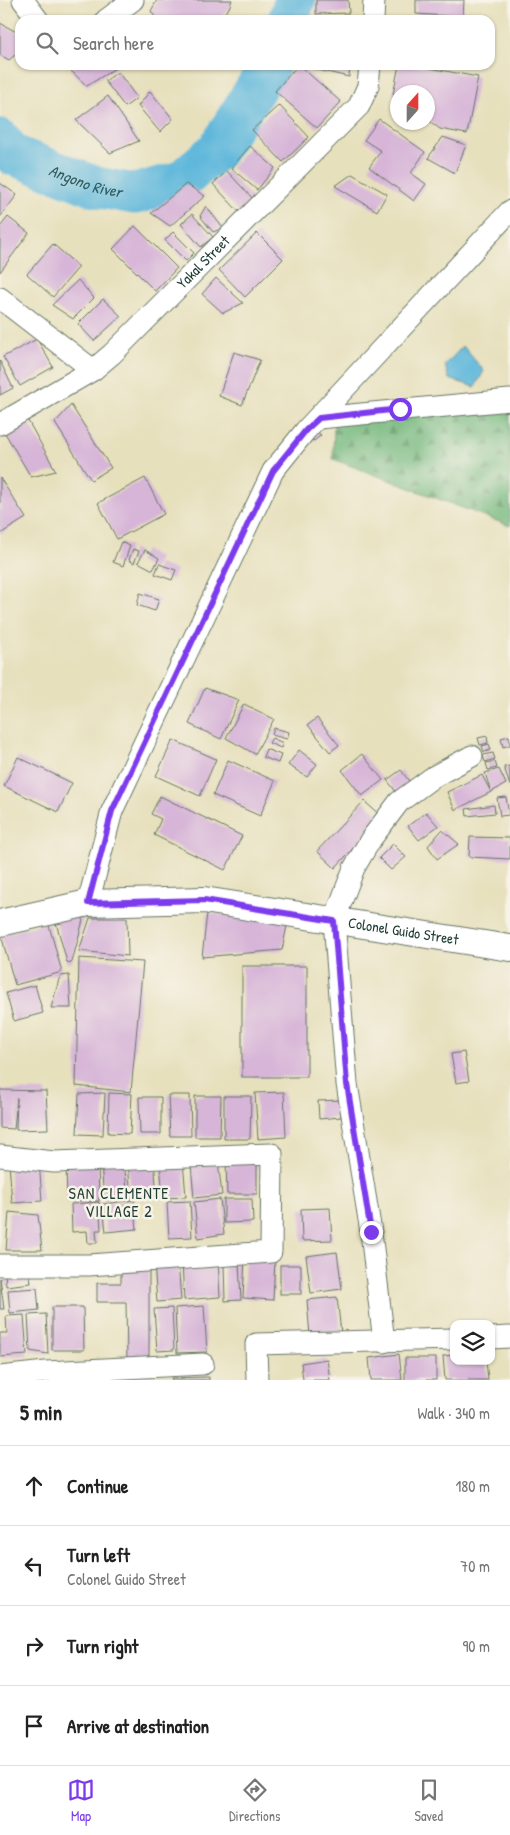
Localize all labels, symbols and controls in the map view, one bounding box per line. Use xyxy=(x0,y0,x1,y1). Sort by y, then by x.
search box xyxy=(15,15,495,70)
icon: search xyxy=(33,29,61,57)
text: Search here xyxy=(73,30,154,56)
north arrow xyxy=(390,85,435,130)
water label: Angono River xyxy=(46,159,126,203)
street label: Yakal Street xyxy=(172,230,235,293)
route start xyxy=(389,398,412,421)
street label: Colonel Guido Street xyxy=(347,912,461,950)
district label: SAN CLEMENTE VILLAGE 2 xyxy=(69,1182,169,1222)
route end xyxy=(360,1221,383,1244)
map controls xyxy=(450,1320,495,1365)
button: layers xyxy=(450,1320,495,1365)
text: 5 min xyxy=(20,1398,62,1427)
text: Walk · 340 m xyxy=(418,1402,490,1424)
icon: ahead xyxy=(20,1472,48,1500)
text: Continue xyxy=(67,1473,128,1499)
text: 180 m xyxy=(456,1475,490,1497)
text: Turn left xyxy=(67,1542,130,1568)
icon: left xyxy=(20,1552,48,1580)
text: 70 m xyxy=(460,1555,490,1577)
text: Colonel Guido Street xyxy=(67,1568,186,1590)
icon: right xyxy=(20,1632,48,1660)
text: Turn right xyxy=(67,1633,138,1659)
text: 90 m xyxy=(462,1635,490,1657)
icon: arrive xyxy=(20,1712,48,1740)
text: Arrive at destination xyxy=(67,1713,209,1739)
tab: Map xyxy=(67,1776,95,1825)
tab: Directions xyxy=(229,1776,280,1825)
tab: Saved xyxy=(414,1776,443,1825)

